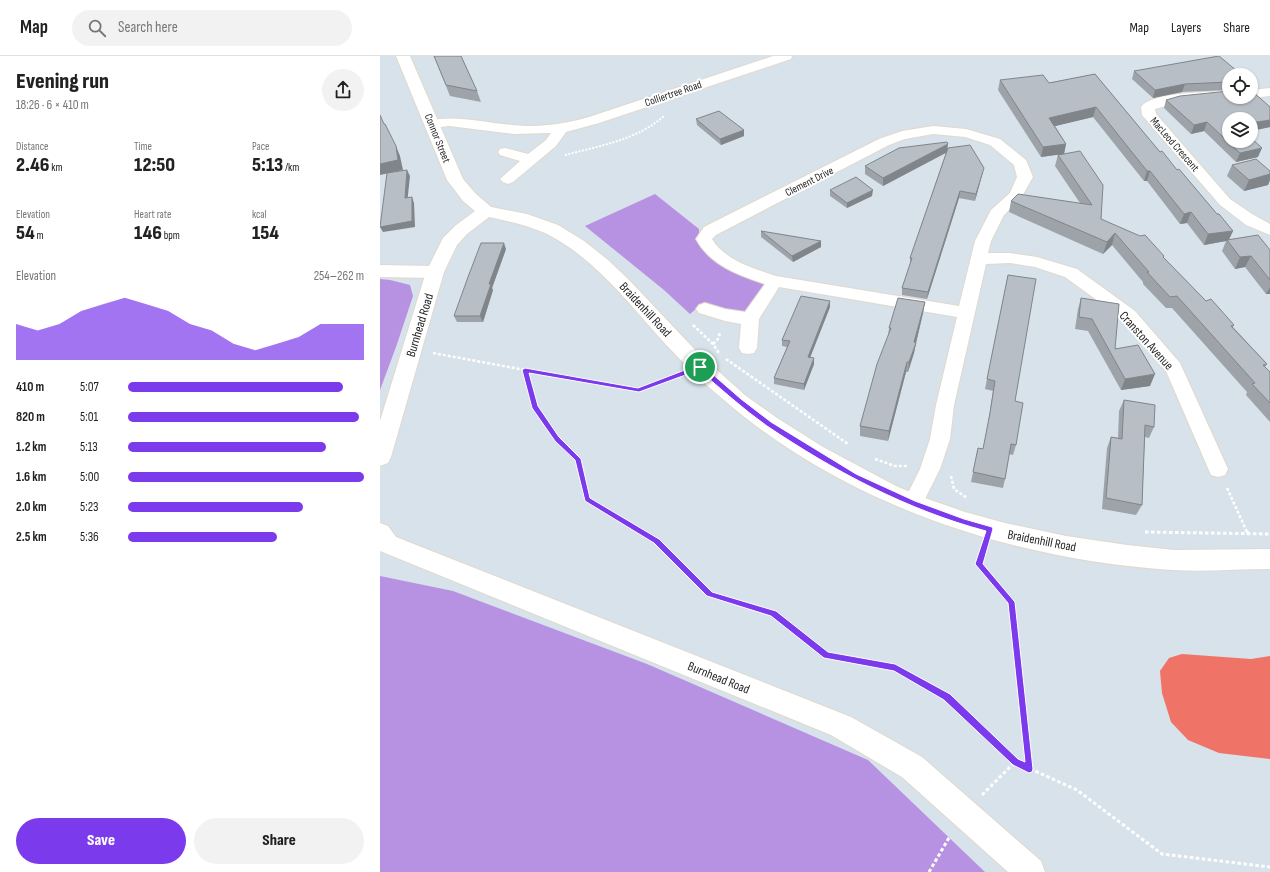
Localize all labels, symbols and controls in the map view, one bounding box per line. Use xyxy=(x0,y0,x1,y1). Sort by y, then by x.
search box xyxy=(72,10,352,46)
text: Map xyxy=(20,16,48,39)
icon: search xyxy=(86,17,108,39)
text: Search here xyxy=(118,18,178,37)
text: Map xyxy=(1129,19,1149,36)
text: Layers xyxy=(1171,19,1201,36)
text: Share xyxy=(1223,19,1250,36)
text: Evening run xyxy=(16,68,109,95)
map controls xyxy=(1222,68,1258,148)
button: locate xyxy=(1222,68,1258,104)
button: share xyxy=(322,69,364,111)
street label: Colliertree Road xyxy=(643,78,704,109)
text: 18:26 · 6 × 410 m xyxy=(16,97,89,113)
street label: Connor Street xyxy=(422,112,454,165)
button: layers xyxy=(1222,112,1258,148)
street label: MacLeod Crescent xyxy=(1147,114,1202,175)
text: Distance xyxy=(16,140,48,153)
text: Time xyxy=(134,140,152,153)
text: Pace xyxy=(252,140,270,153)
text: 2.46 xyxy=(16,153,50,177)
text: 12:50 xyxy=(134,153,175,177)
text: 5:13 xyxy=(252,153,283,177)
text: km xyxy=(50,161,63,174)
text: /km xyxy=(283,161,299,174)
street label: Clement Drive xyxy=(783,164,836,199)
text: Elevation xyxy=(16,208,50,221)
text: Heart rate xyxy=(134,208,172,221)
text: kcal xyxy=(252,208,267,221)
text: 54 xyxy=(16,221,35,245)
text: 146 xyxy=(134,221,162,245)
text: 154 xyxy=(252,221,279,245)
text: m xyxy=(35,229,44,242)
text: bpm xyxy=(162,229,180,242)
text: Elevation xyxy=(16,268,56,284)
text: 254–262 m xyxy=(314,268,364,284)
street label: Braidenhill Road xyxy=(616,279,675,341)
street label: Burnhead Road xyxy=(403,292,437,359)
street label: Cranston Avenue xyxy=(1116,308,1177,373)
pin xyxy=(683,350,717,384)
icon: arrive xyxy=(689,356,711,378)
text: 410 m xyxy=(16,379,44,395)
text: 5:07 xyxy=(80,379,99,395)
text: 820 m xyxy=(16,409,45,425)
text: 5:01 xyxy=(80,409,98,425)
text: 1.2 km xyxy=(16,439,46,455)
text: 5:13 xyxy=(80,439,98,455)
text: 1.6 km xyxy=(16,469,46,485)
text: 5:00 xyxy=(80,469,99,485)
text: 2.0 km xyxy=(16,499,47,515)
text: 5:23 xyxy=(80,499,99,515)
street label: Braidenhill Road xyxy=(1006,526,1077,555)
text: 2.5 km xyxy=(16,529,47,545)
text: 5:36 xyxy=(80,529,99,545)
street label: Burnhead Road xyxy=(685,658,752,698)
button: Save xyxy=(16,818,186,864)
button: Share xyxy=(194,818,364,864)

